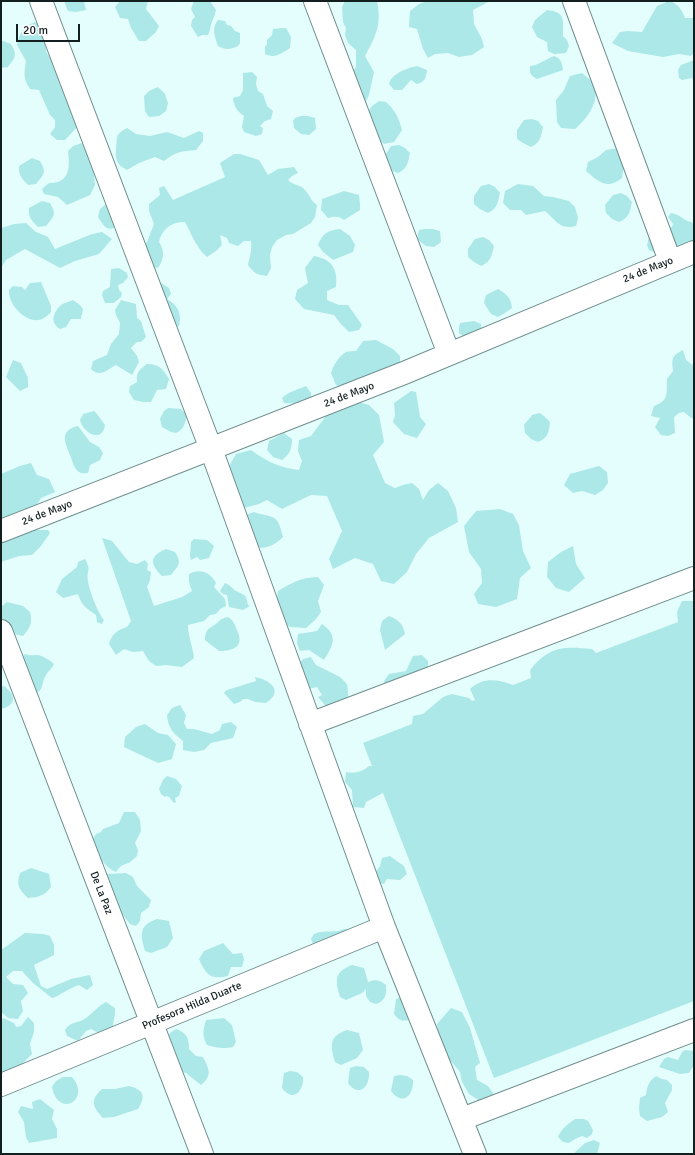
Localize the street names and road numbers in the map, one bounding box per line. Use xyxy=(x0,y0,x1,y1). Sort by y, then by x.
street label: 24 de Mayo xyxy=(621,254,675,286)
street label: 24 de Mayo xyxy=(322,379,376,411)
street label: 24 de Mayo xyxy=(20,497,74,529)
street label: De La Paz xyxy=(87,870,115,916)
street label: Profesora Hilda Duarte xyxy=(140,979,244,1033)

